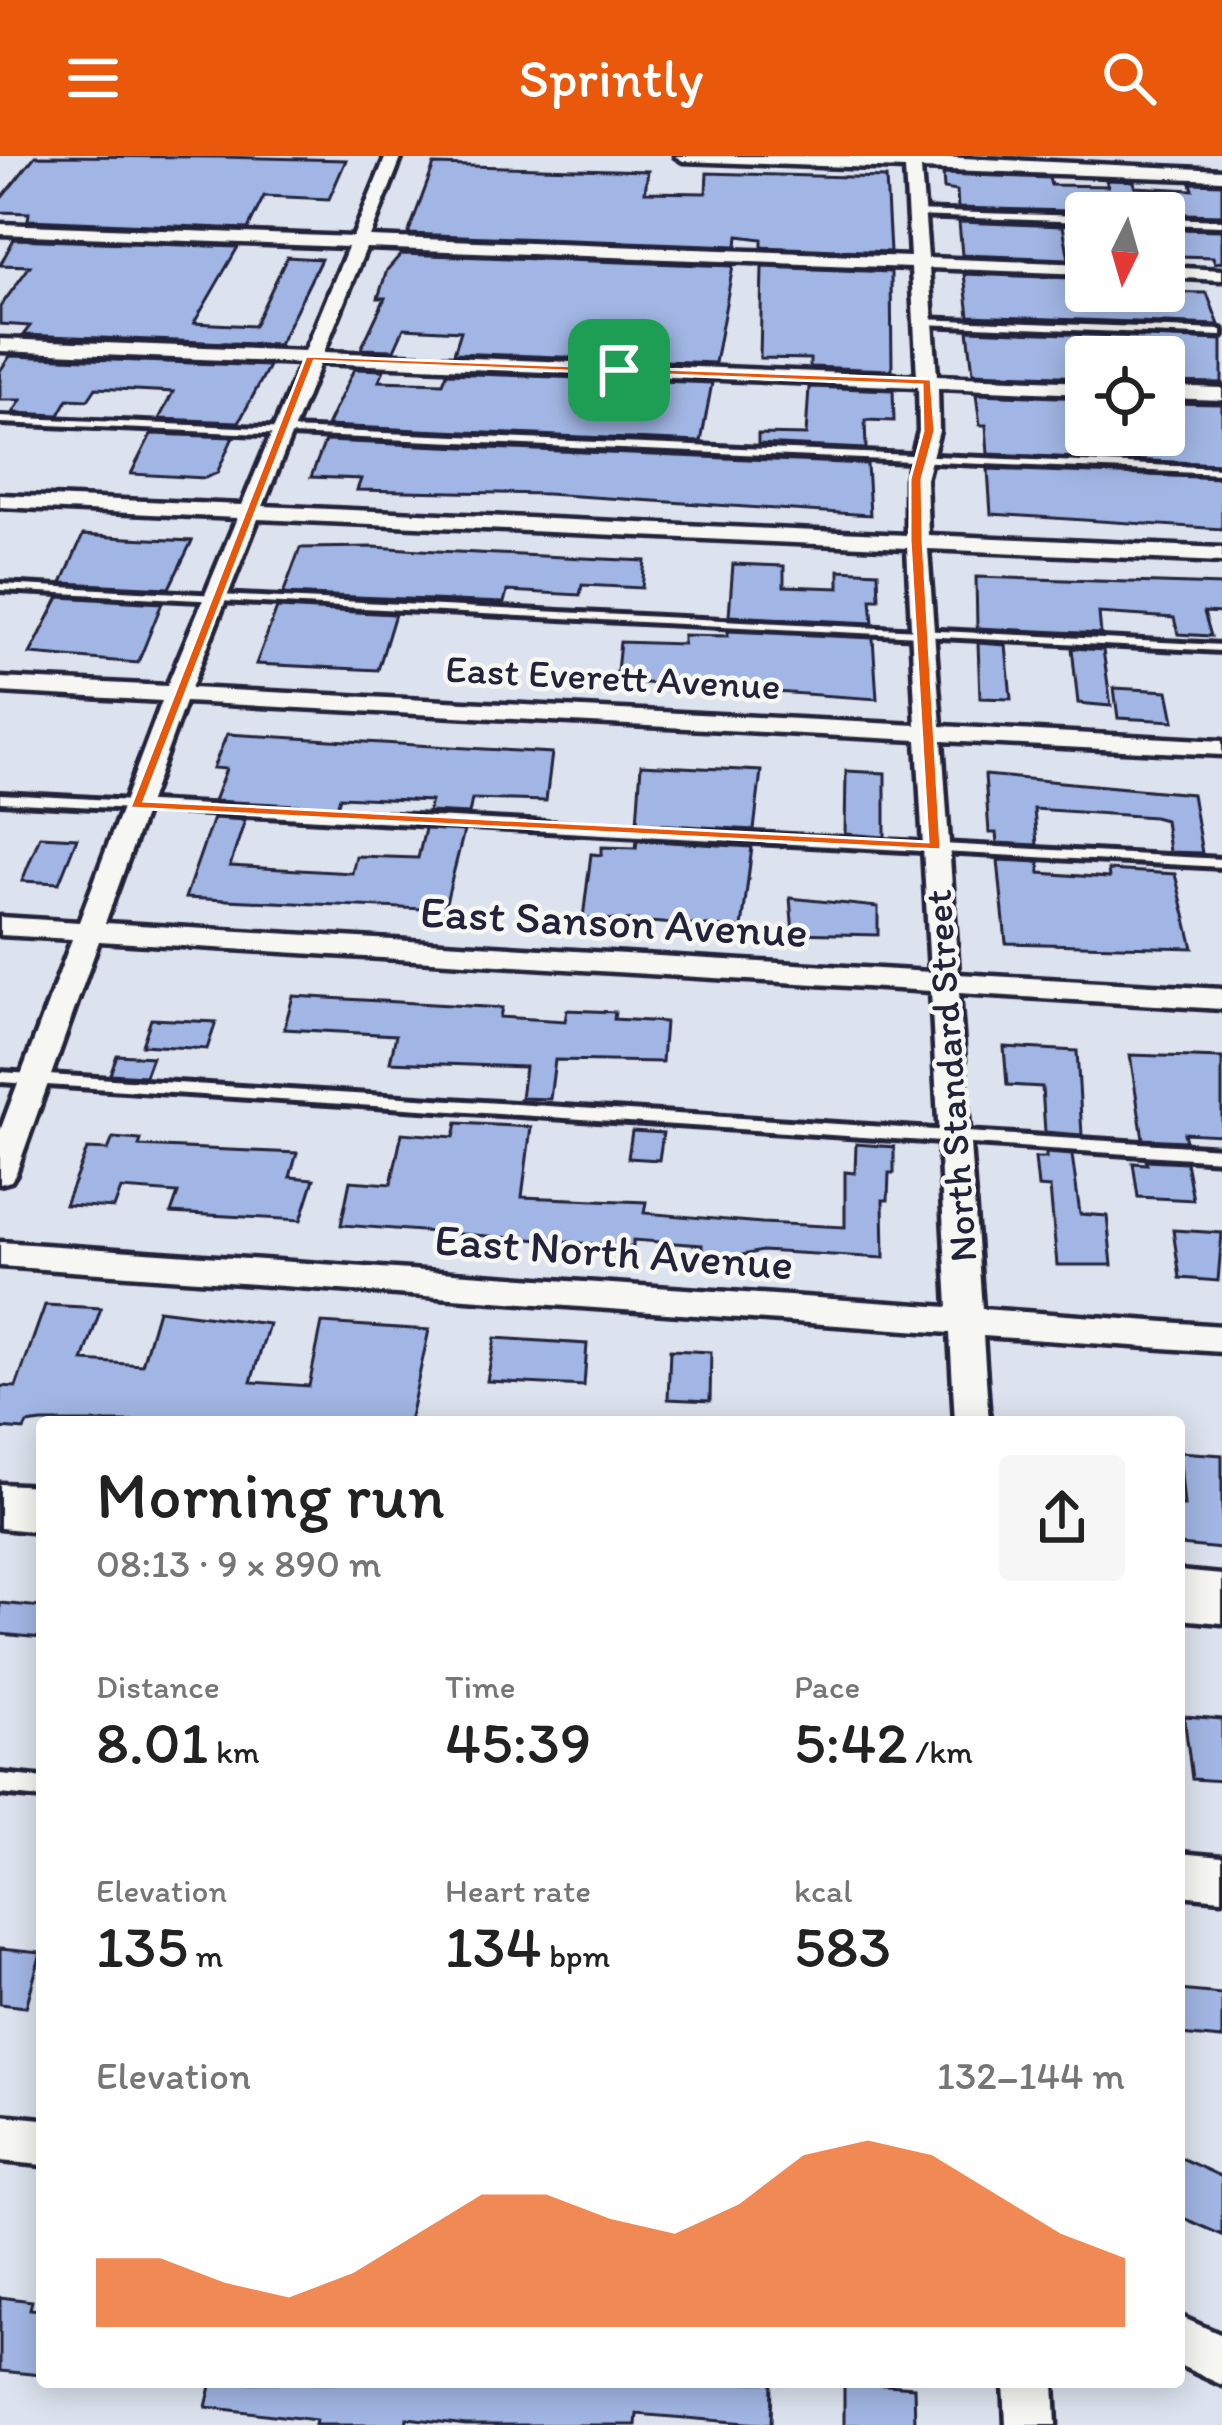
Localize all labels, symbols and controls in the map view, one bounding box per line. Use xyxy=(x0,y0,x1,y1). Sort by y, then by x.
icon: menu xyxy=(60,45,126,111)
icon: search xyxy=(1096,45,1162,111)
text: Sprintly xyxy=(519,46,703,111)
north arrow xyxy=(1065,192,1185,312)
map controls xyxy=(1065,192,1185,456)
pin xyxy=(568,319,670,421)
button: locate xyxy=(1065,336,1185,456)
icon: arrive xyxy=(586,337,652,403)
street label: East Everett Avenue xyxy=(444,645,782,709)
street label: East Sanson Avenue xyxy=(419,884,809,958)
street label: North Standard Street xyxy=(914,888,986,1264)
street label: East North Avenue xyxy=(433,1212,795,1290)
text: Morning run xyxy=(96,1455,445,1535)
button: share xyxy=(999,1455,1125,1581)
text: 08:13 · 9 × 890 m xyxy=(96,1540,382,1587)
text: Distance xyxy=(96,1667,220,1706)
text: Time xyxy=(445,1667,515,1706)
text: Pace xyxy=(794,1667,860,1706)
text: 8.01 xyxy=(96,1706,208,1778)
text: 45:39 xyxy=(445,1706,591,1778)
text: 5:42 xyxy=(794,1706,908,1778)
text: km xyxy=(208,1732,260,1771)
text: /km xyxy=(908,1732,973,1771)
text: Elevation xyxy=(96,1871,227,1910)
text: Heart rate xyxy=(445,1871,591,1910)
text: kcal xyxy=(794,1871,853,1910)
text: 135 xyxy=(96,1910,188,1982)
text: 134 xyxy=(445,1910,542,1982)
text: 583 xyxy=(794,1910,891,1982)
text: m xyxy=(188,1936,223,1975)
text: bpm xyxy=(542,1936,610,1975)
text: Elevation xyxy=(96,2052,251,2099)
text: 132–144 m xyxy=(937,2052,1125,2099)

